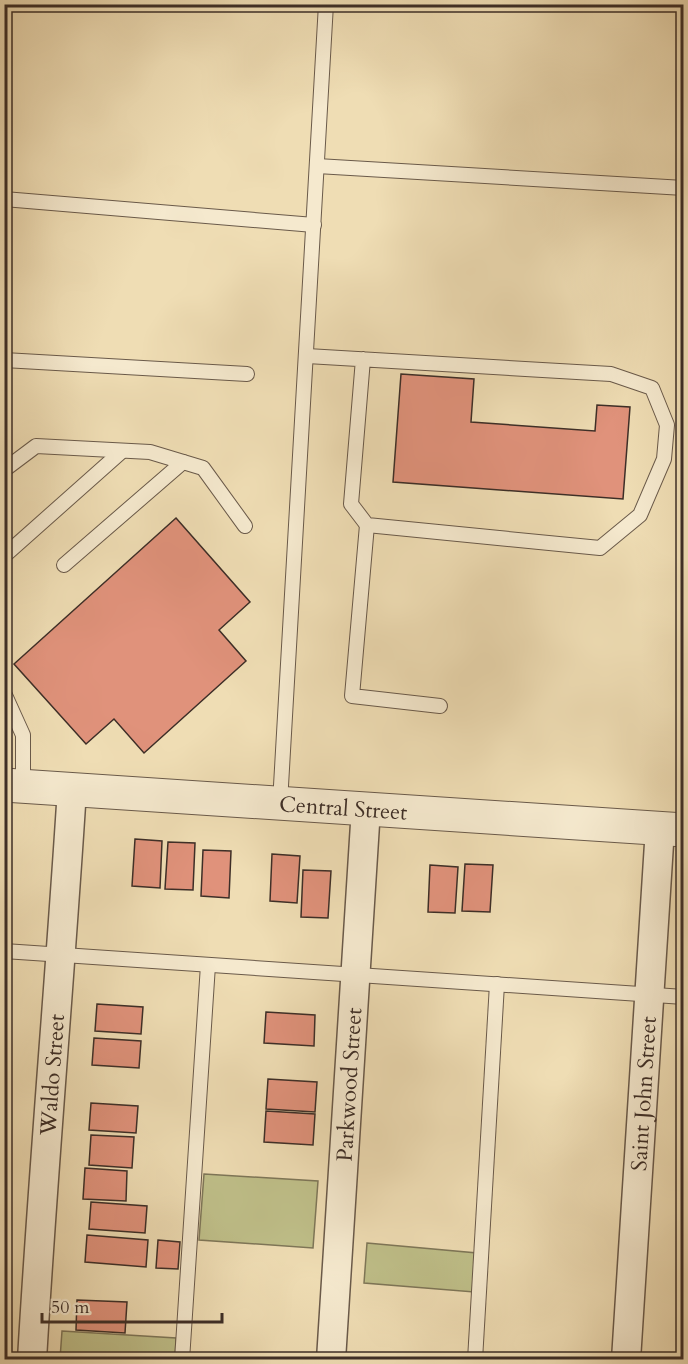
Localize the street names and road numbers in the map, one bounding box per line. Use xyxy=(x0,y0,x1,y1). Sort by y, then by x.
street label: Central Street xyxy=(278,789,408,828)
street label: Parkwood Street xyxy=(330,1007,369,1163)
street label: Waldo Street xyxy=(33,1013,72,1138)
street label: Saint John Street xyxy=(624,1015,664,1172)

